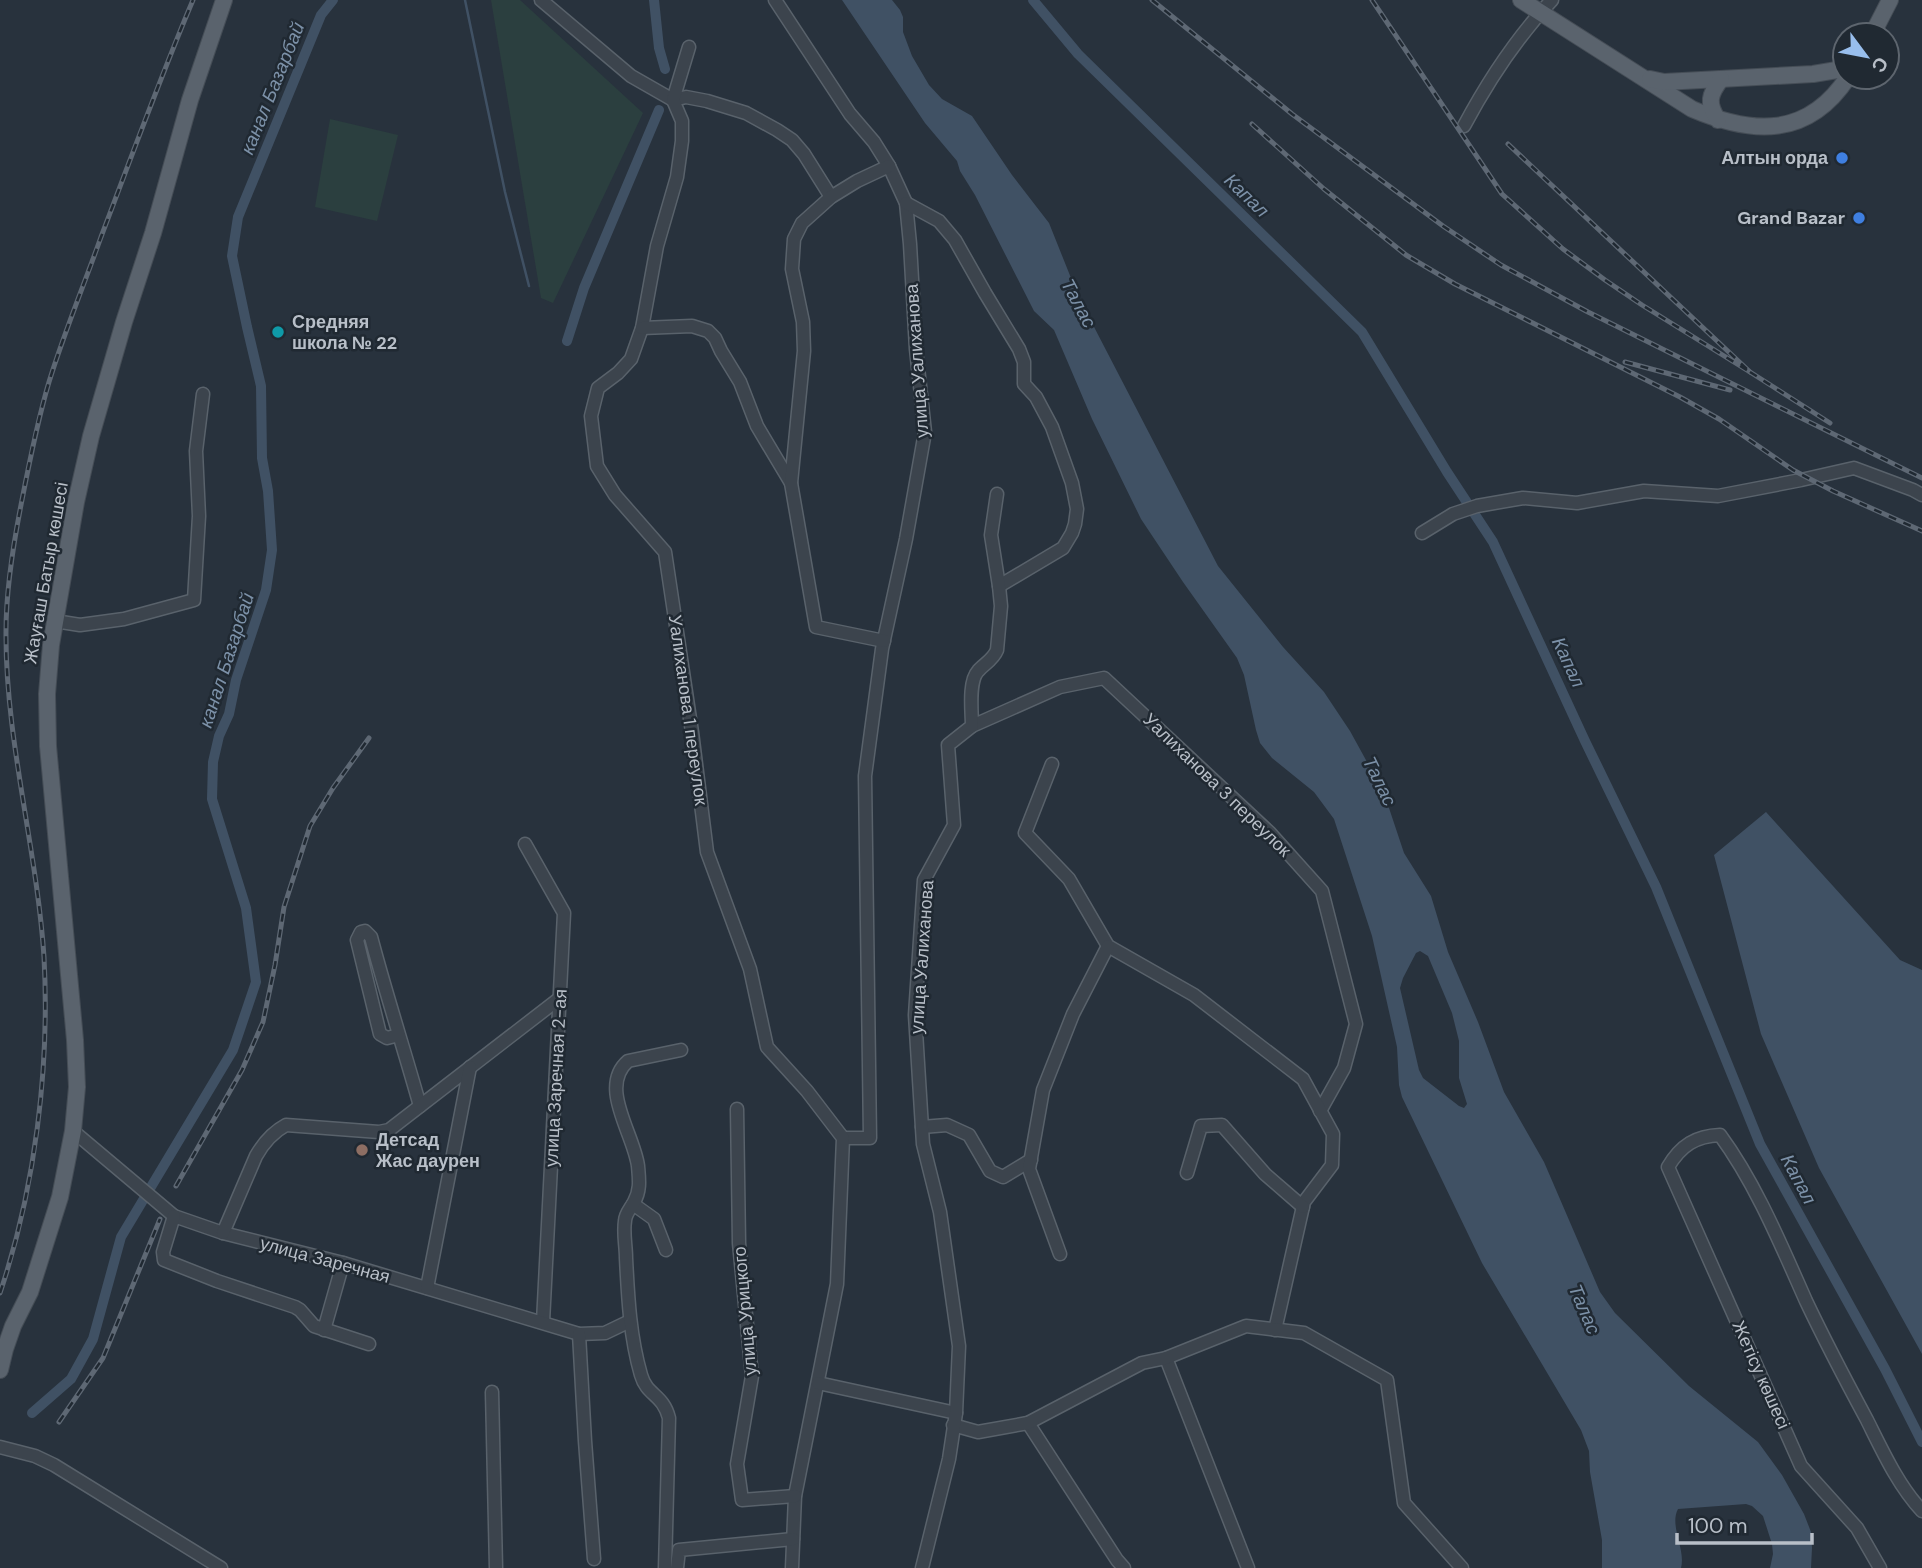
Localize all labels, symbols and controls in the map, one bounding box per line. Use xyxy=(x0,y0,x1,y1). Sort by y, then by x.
water label: канал Базарбай xyxy=(235,18,311,158)
north arrow xyxy=(1831,21,1901,91)
text: С xyxy=(1866,52,1894,77)
place label: Алтын орда xyxy=(1721,146,1829,170)
marker: Алтын орда xyxy=(1834,150,1850,166)
water label: Капал xyxy=(1219,168,1275,223)
place label: Grand Bazar xyxy=(1737,206,1845,230)
marker: Grand Bazar xyxy=(1851,210,1867,226)
water label: Талас xyxy=(1055,274,1102,333)
street label: улица Уалиханова xyxy=(900,282,934,439)
place label: Средняя школа № 22 xyxy=(292,310,397,355)
marker: Средняя школа № 22 xyxy=(270,324,286,340)
street label: Жауғаш Батыр көшесі xyxy=(18,480,74,666)
water label: канал Базарбай xyxy=(193,589,260,731)
street label: Уалиханова 1 переулок xyxy=(663,613,713,807)
water label: Капал xyxy=(1546,633,1591,692)
street label: Уалиханова 3 переулок xyxy=(1138,708,1296,862)
water label: Талас xyxy=(1357,752,1402,811)
street label: улица Уалиханова xyxy=(905,878,939,1035)
street label: улица Заречная 2-ая xyxy=(539,988,573,1168)
place label: Детсад Жас даурен xyxy=(375,1128,480,1173)
marker: Детсад Жас даурен xyxy=(354,1142,370,1158)
water label: Капал xyxy=(1775,1150,1822,1209)
street label: улица Заречная xyxy=(257,1231,393,1289)
street label: улица Урицкого xyxy=(727,1245,763,1377)
water label: Талас xyxy=(1563,1280,1606,1339)
street label: Жетісу көшесі xyxy=(1726,1317,1796,1433)
scale bar xyxy=(1677,1502,1812,1546)
text: 100 m xyxy=(1688,1512,1748,1540)

